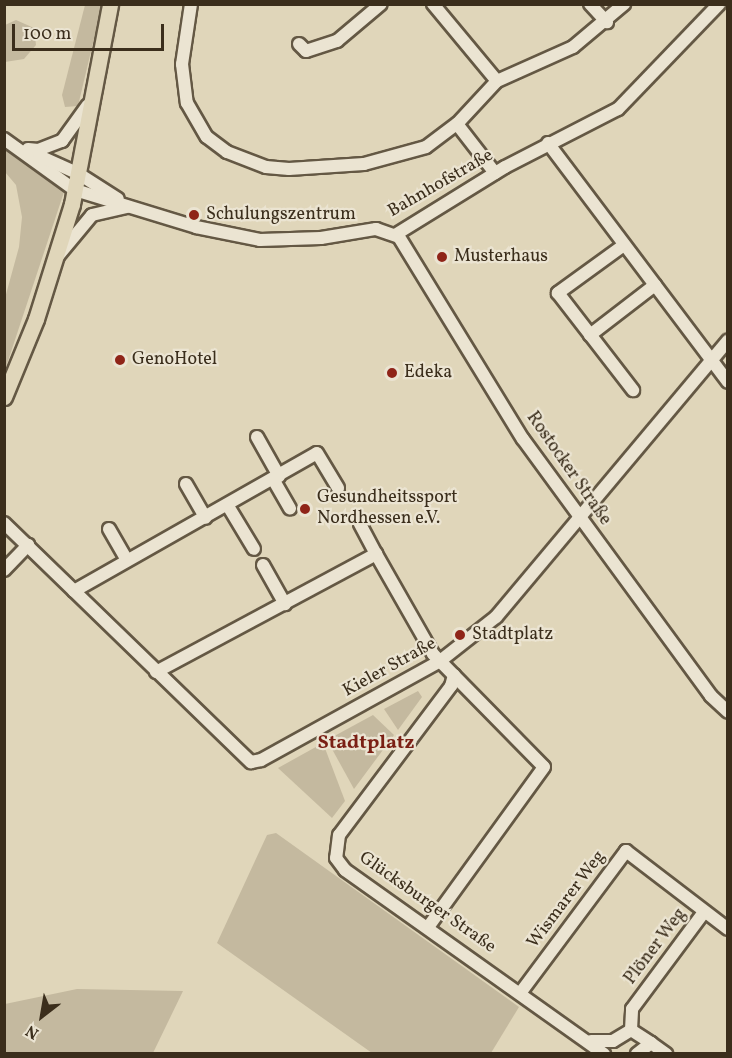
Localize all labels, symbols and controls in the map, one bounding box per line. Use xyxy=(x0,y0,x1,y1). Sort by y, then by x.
scale bar xyxy=(15,12,166,50)
text: 100 m xyxy=(23,22,72,47)
street label: Bahnhofstraße xyxy=(385,145,497,223)
place label: Schulungszentrum xyxy=(206,204,356,226)
marker: Schulungszentrum xyxy=(187,208,201,222)
place label: Musterhaus xyxy=(454,246,548,268)
marker: Musterhaus xyxy=(435,250,449,264)
place label: GenoHotel xyxy=(132,349,217,371)
marker: GenoHotel xyxy=(113,353,127,367)
place label: Edeka xyxy=(404,362,452,384)
marker: Edeka xyxy=(385,366,399,380)
street label: Rostocker Straße xyxy=(521,408,615,530)
place label: Gesundheitssport Nordhessen e.V. xyxy=(317,488,458,530)
marker: Gesundheitssport Nordhessen e.V. xyxy=(298,502,312,516)
place label: Stadtplatz xyxy=(472,624,553,646)
marker: Stadtplatz xyxy=(453,628,467,642)
street label: Kieler Straße xyxy=(340,634,440,702)
district label: Stadtplatz xyxy=(317,731,415,755)
street label: Wismarer Weg xyxy=(523,847,611,953)
street label: Glücksburger Straße xyxy=(354,848,500,958)
street label: Plöner Weg xyxy=(620,904,692,990)
north arrow xyxy=(12,986,72,1046)
text: N xyxy=(22,1019,43,1044)

